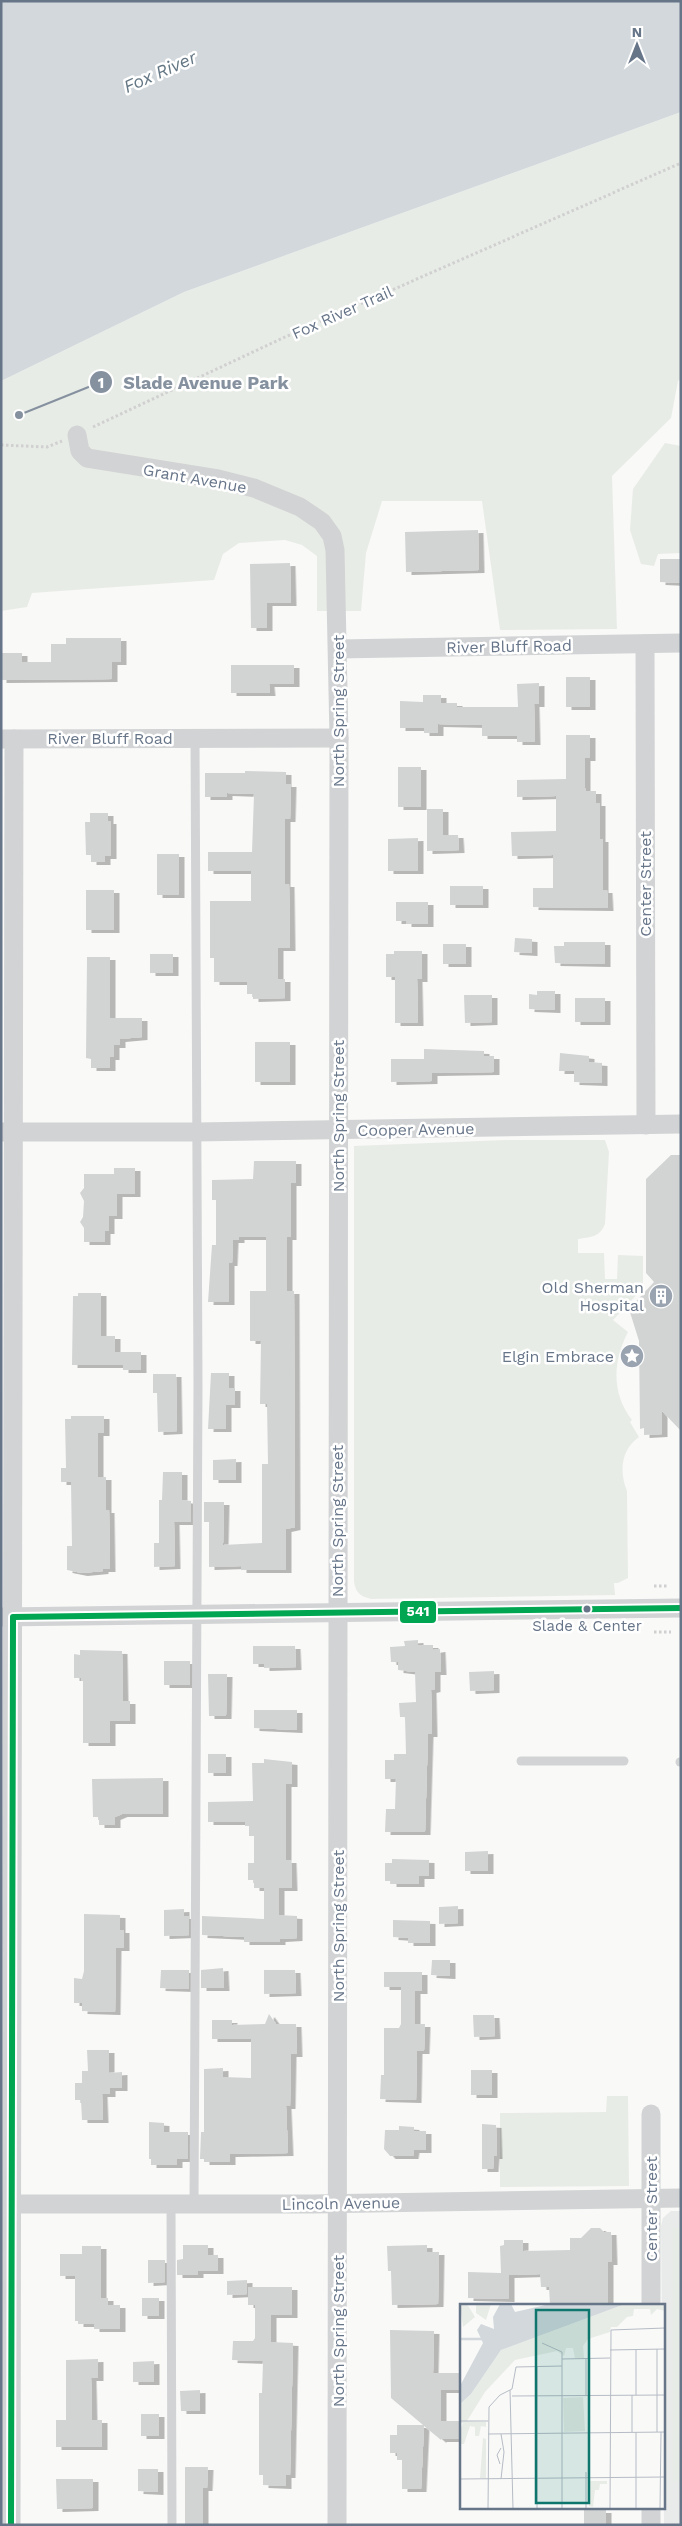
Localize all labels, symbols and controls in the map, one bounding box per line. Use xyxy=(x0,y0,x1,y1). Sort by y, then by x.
north arrow xyxy=(612,20,662,70)
text: N xyxy=(632,24,642,40)
water label: Fox River xyxy=(120,46,200,97)
street label: Fox River Trail xyxy=(289,282,396,343)
callout: Slade Avenue Park xyxy=(88,366,299,399)
text: Slade Avenue Park xyxy=(123,372,289,393)
text: 1 xyxy=(98,374,104,392)
street label: Grant Avenue xyxy=(142,460,248,497)
street label: North Spring Street xyxy=(329,635,348,787)
street label: River Bluff Road xyxy=(446,636,572,657)
street label: River Bluff Road xyxy=(47,729,173,748)
street label: Center Street xyxy=(636,831,655,937)
street label: North Spring Street xyxy=(329,1040,348,1192)
street label: Cooper Avenue xyxy=(357,1119,475,1140)
place label: Old Sherman Hospital xyxy=(542,1278,644,1315)
building icon: Old Sherman Hospital xyxy=(648,1283,674,1309)
place icon: Elgin Embrace xyxy=(619,1343,645,1369)
place label: Elgin Embrace xyxy=(502,1347,614,1366)
street label: North Spring Street xyxy=(328,1445,347,1597)
line badge: 541 xyxy=(399,1600,437,1624)
text: 541 xyxy=(407,1603,429,1619)
marker: Slade & Center xyxy=(582,1604,592,1614)
place label: Slade & Center xyxy=(532,1617,642,1635)
street label: North Spring Street xyxy=(329,1850,348,2002)
street label: Center Street xyxy=(642,2156,661,2262)
street label: Lincoln Avenue xyxy=(282,2193,400,2214)
street label: North Spring Street xyxy=(329,2255,348,2407)
inset map xyxy=(460,2304,664,2508)

